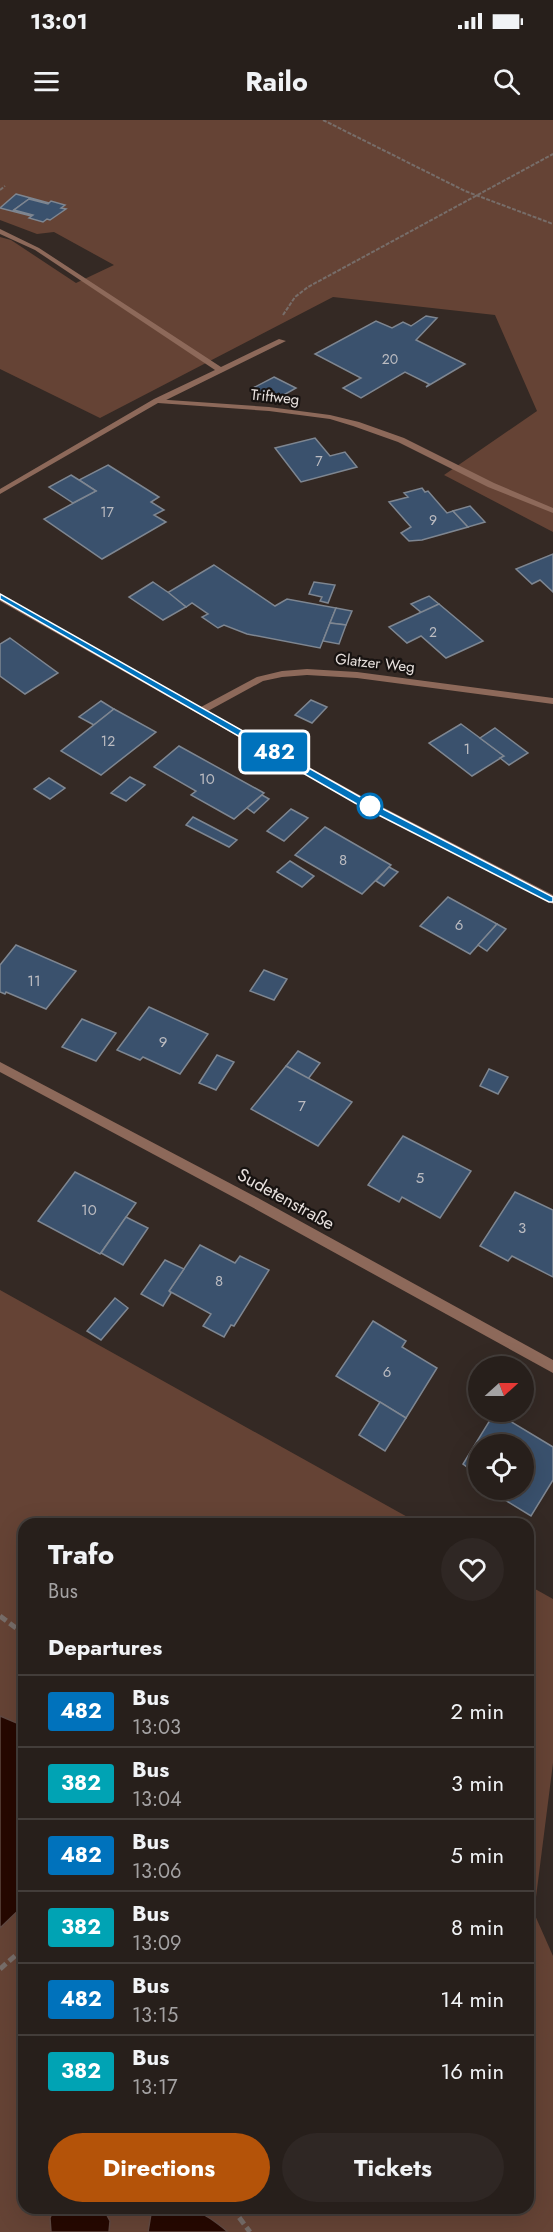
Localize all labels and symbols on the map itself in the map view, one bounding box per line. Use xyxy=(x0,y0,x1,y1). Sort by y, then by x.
house number: 20 xyxy=(382,349,398,369)
street label: Triftweg xyxy=(249,384,301,410)
house number: 7 xyxy=(315,451,323,471)
house number: 17 xyxy=(100,502,114,522)
house number: 9 xyxy=(429,510,437,530)
house number: 2 xyxy=(429,622,437,642)
street label: Glatzer Weg xyxy=(334,648,416,678)
house number: 12 xyxy=(101,731,115,751)
line badge: 482 xyxy=(240,732,308,772)
house number: 1 xyxy=(464,738,470,760)
house number: 10 xyxy=(199,768,215,790)
unlabelled marker xyxy=(357,793,383,819)
house number: 8 xyxy=(339,849,347,871)
house number: 6 xyxy=(455,914,463,936)
house number: 11 xyxy=(27,970,41,992)
house number: 9 xyxy=(159,1031,167,1053)
house number: 7 xyxy=(298,1095,306,1117)
street label: Sudetenstraße xyxy=(233,1162,339,1236)
house number: 5 xyxy=(416,1167,424,1189)
house number: 10 xyxy=(81,1199,97,1221)
house number: 3 xyxy=(518,1217,526,1239)
house number: 8 xyxy=(215,1270,223,1292)
north arrow xyxy=(468,1356,534,1422)
house number: 6 xyxy=(383,1361,391,1383)

